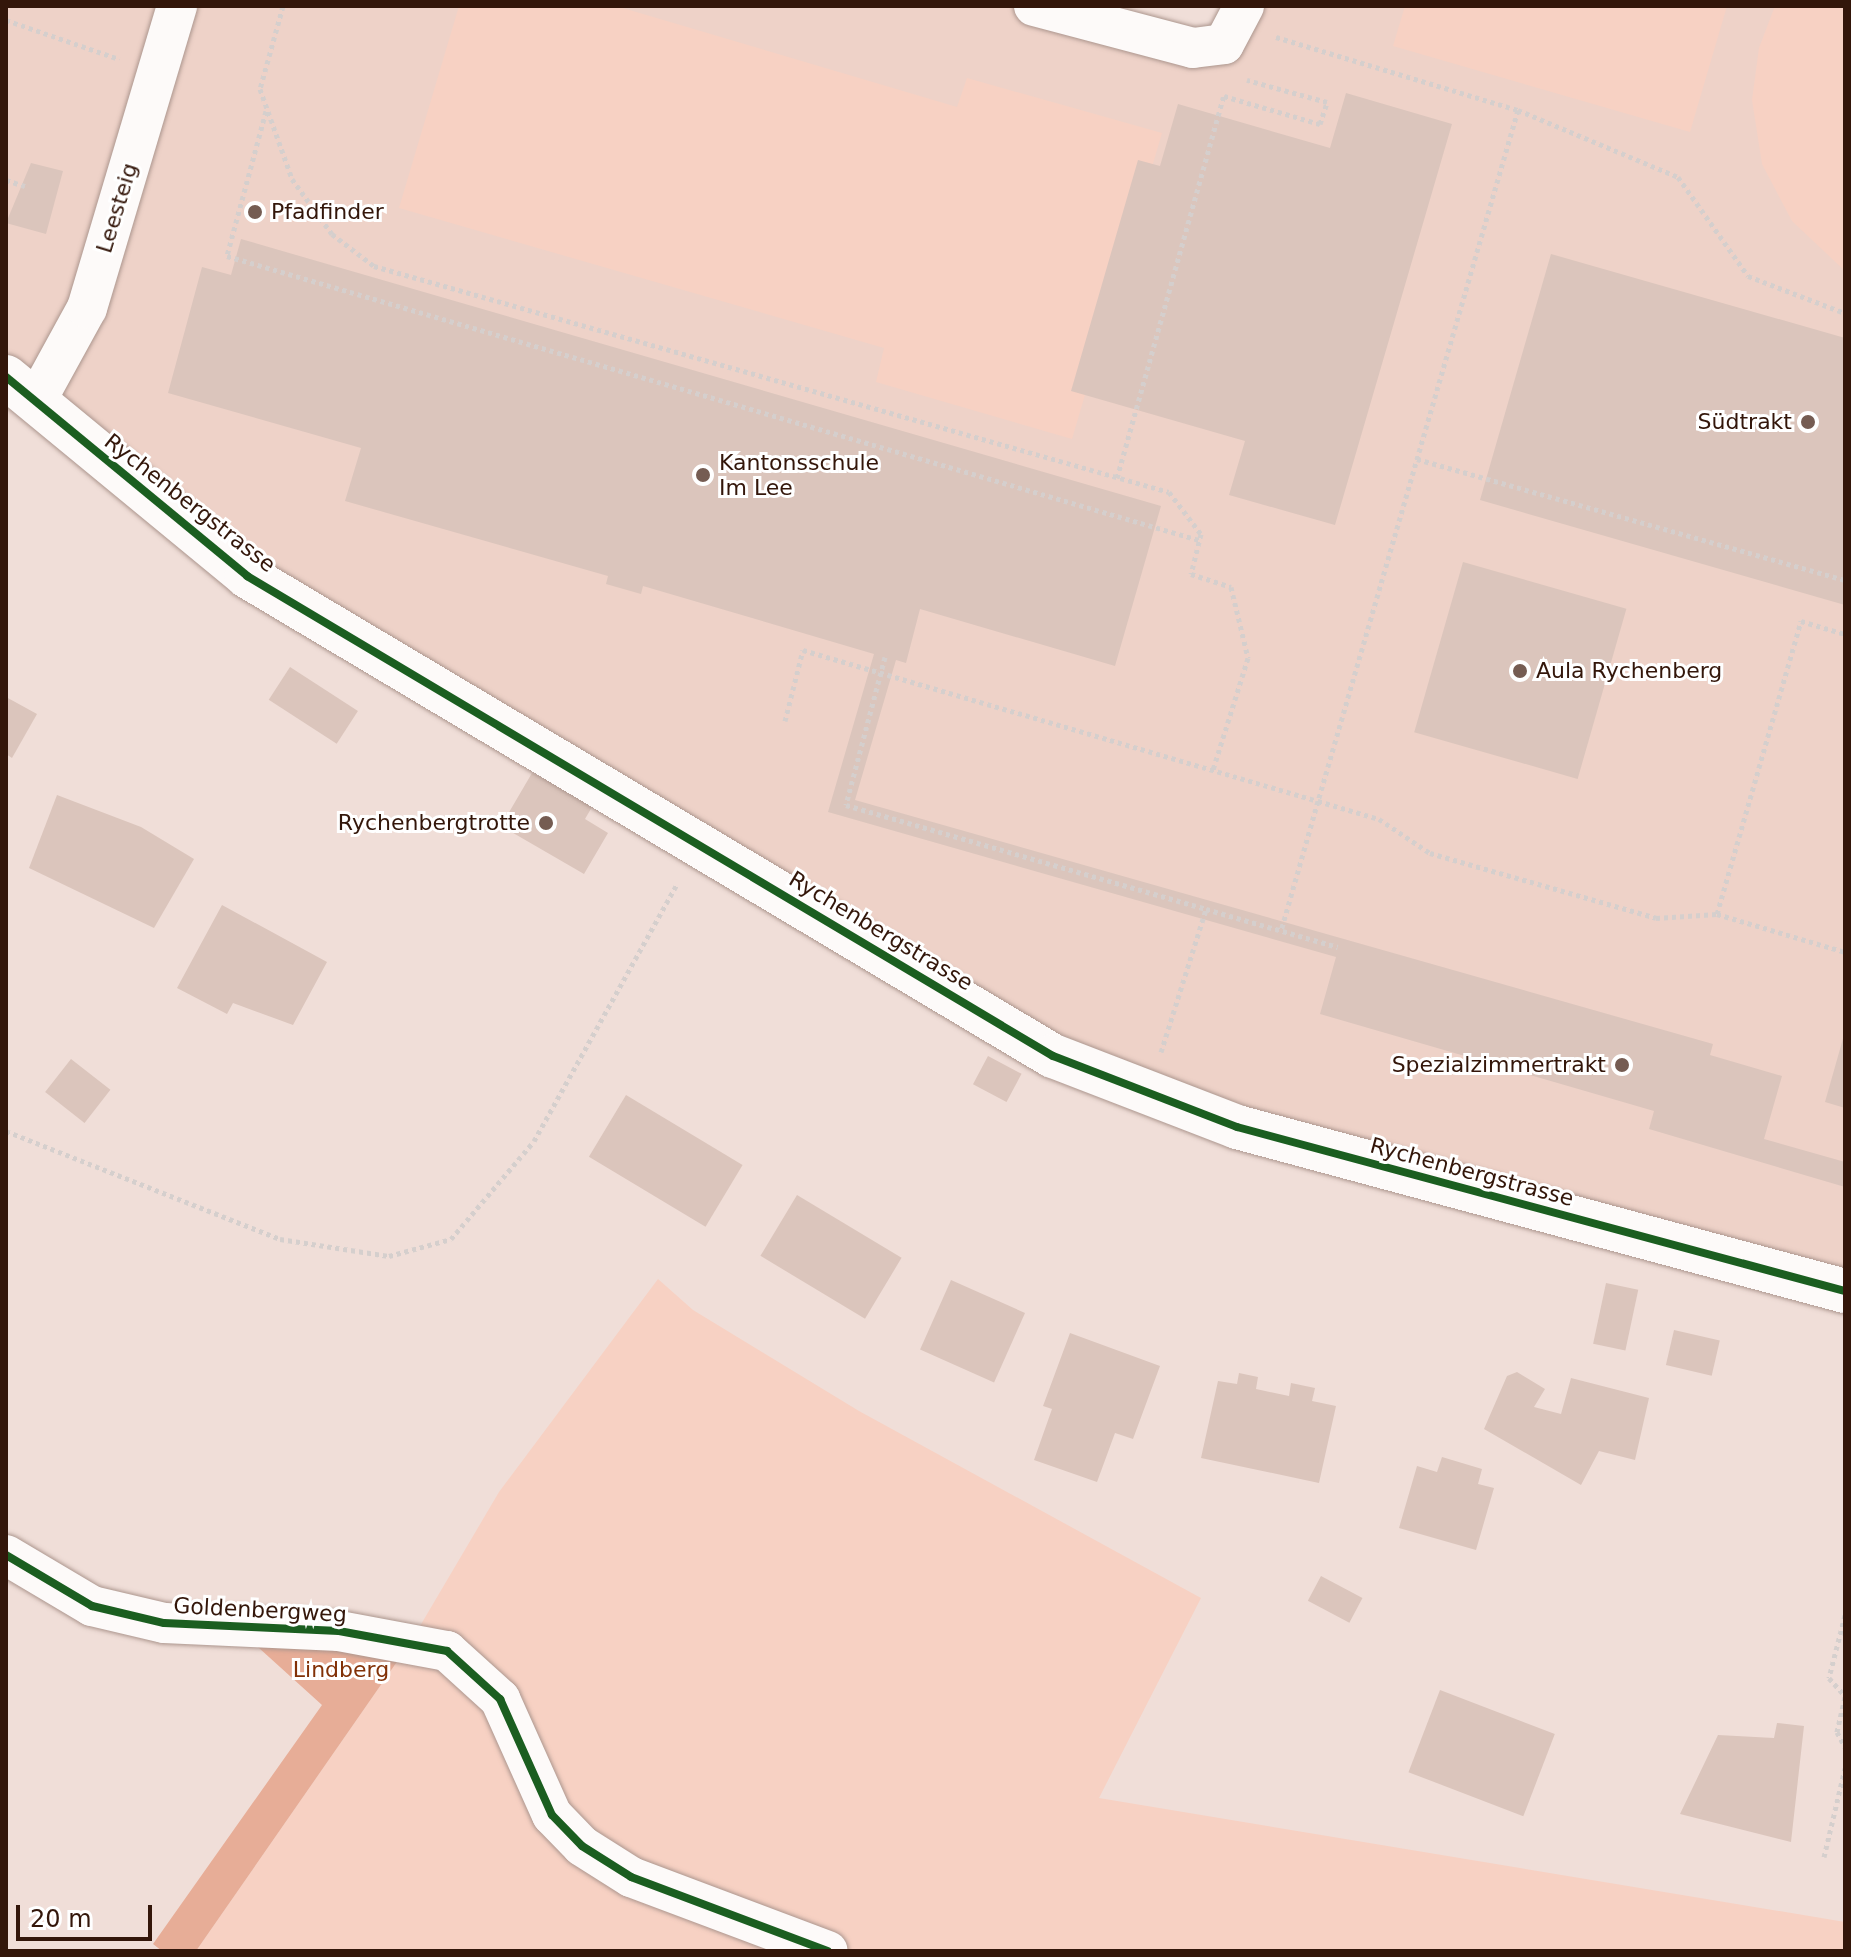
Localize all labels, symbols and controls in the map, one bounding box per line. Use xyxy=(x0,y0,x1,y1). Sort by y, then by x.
street label: Leesteig xyxy=(91,160,143,256)
place label: Pfadfinder xyxy=(271,199,384,225)
marker: Pfadfinder xyxy=(246,203,264,221)
place label: Südtrakt xyxy=(1698,409,1792,435)
marker: Südtrakt xyxy=(1799,413,1817,431)
street label: Rychenbergstrasse xyxy=(99,428,281,578)
place label: Kantonsschule Im Lee xyxy=(719,449,879,500)
marker: Kantonsschule Im Lee xyxy=(694,466,712,484)
place label: Aula Rychenberg xyxy=(1536,658,1722,684)
marker: Aula Rychenberg xyxy=(1511,662,1529,680)
place label: Rychenbergtrotte xyxy=(338,810,530,836)
marker: Rychenbergtrotte xyxy=(537,814,555,832)
street label: Rychenbergstrasse xyxy=(784,866,978,996)
place label: Spezialzimmertrakt xyxy=(1392,1052,1606,1078)
marker: Spezialzimmertrakt xyxy=(1613,1056,1631,1074)
street label: Rychenbergstrasse xyxy=(1367,1132,1577,1212)
street label: Goldenbergweg xyxy=(173,1592,347,1628)
park label: Lindberg xyxy=(293,1657,389,1683)
scale bar xyxy=(20,1889,156,1939)
text: 20 m xyxy=(30,1905,92,1933)

